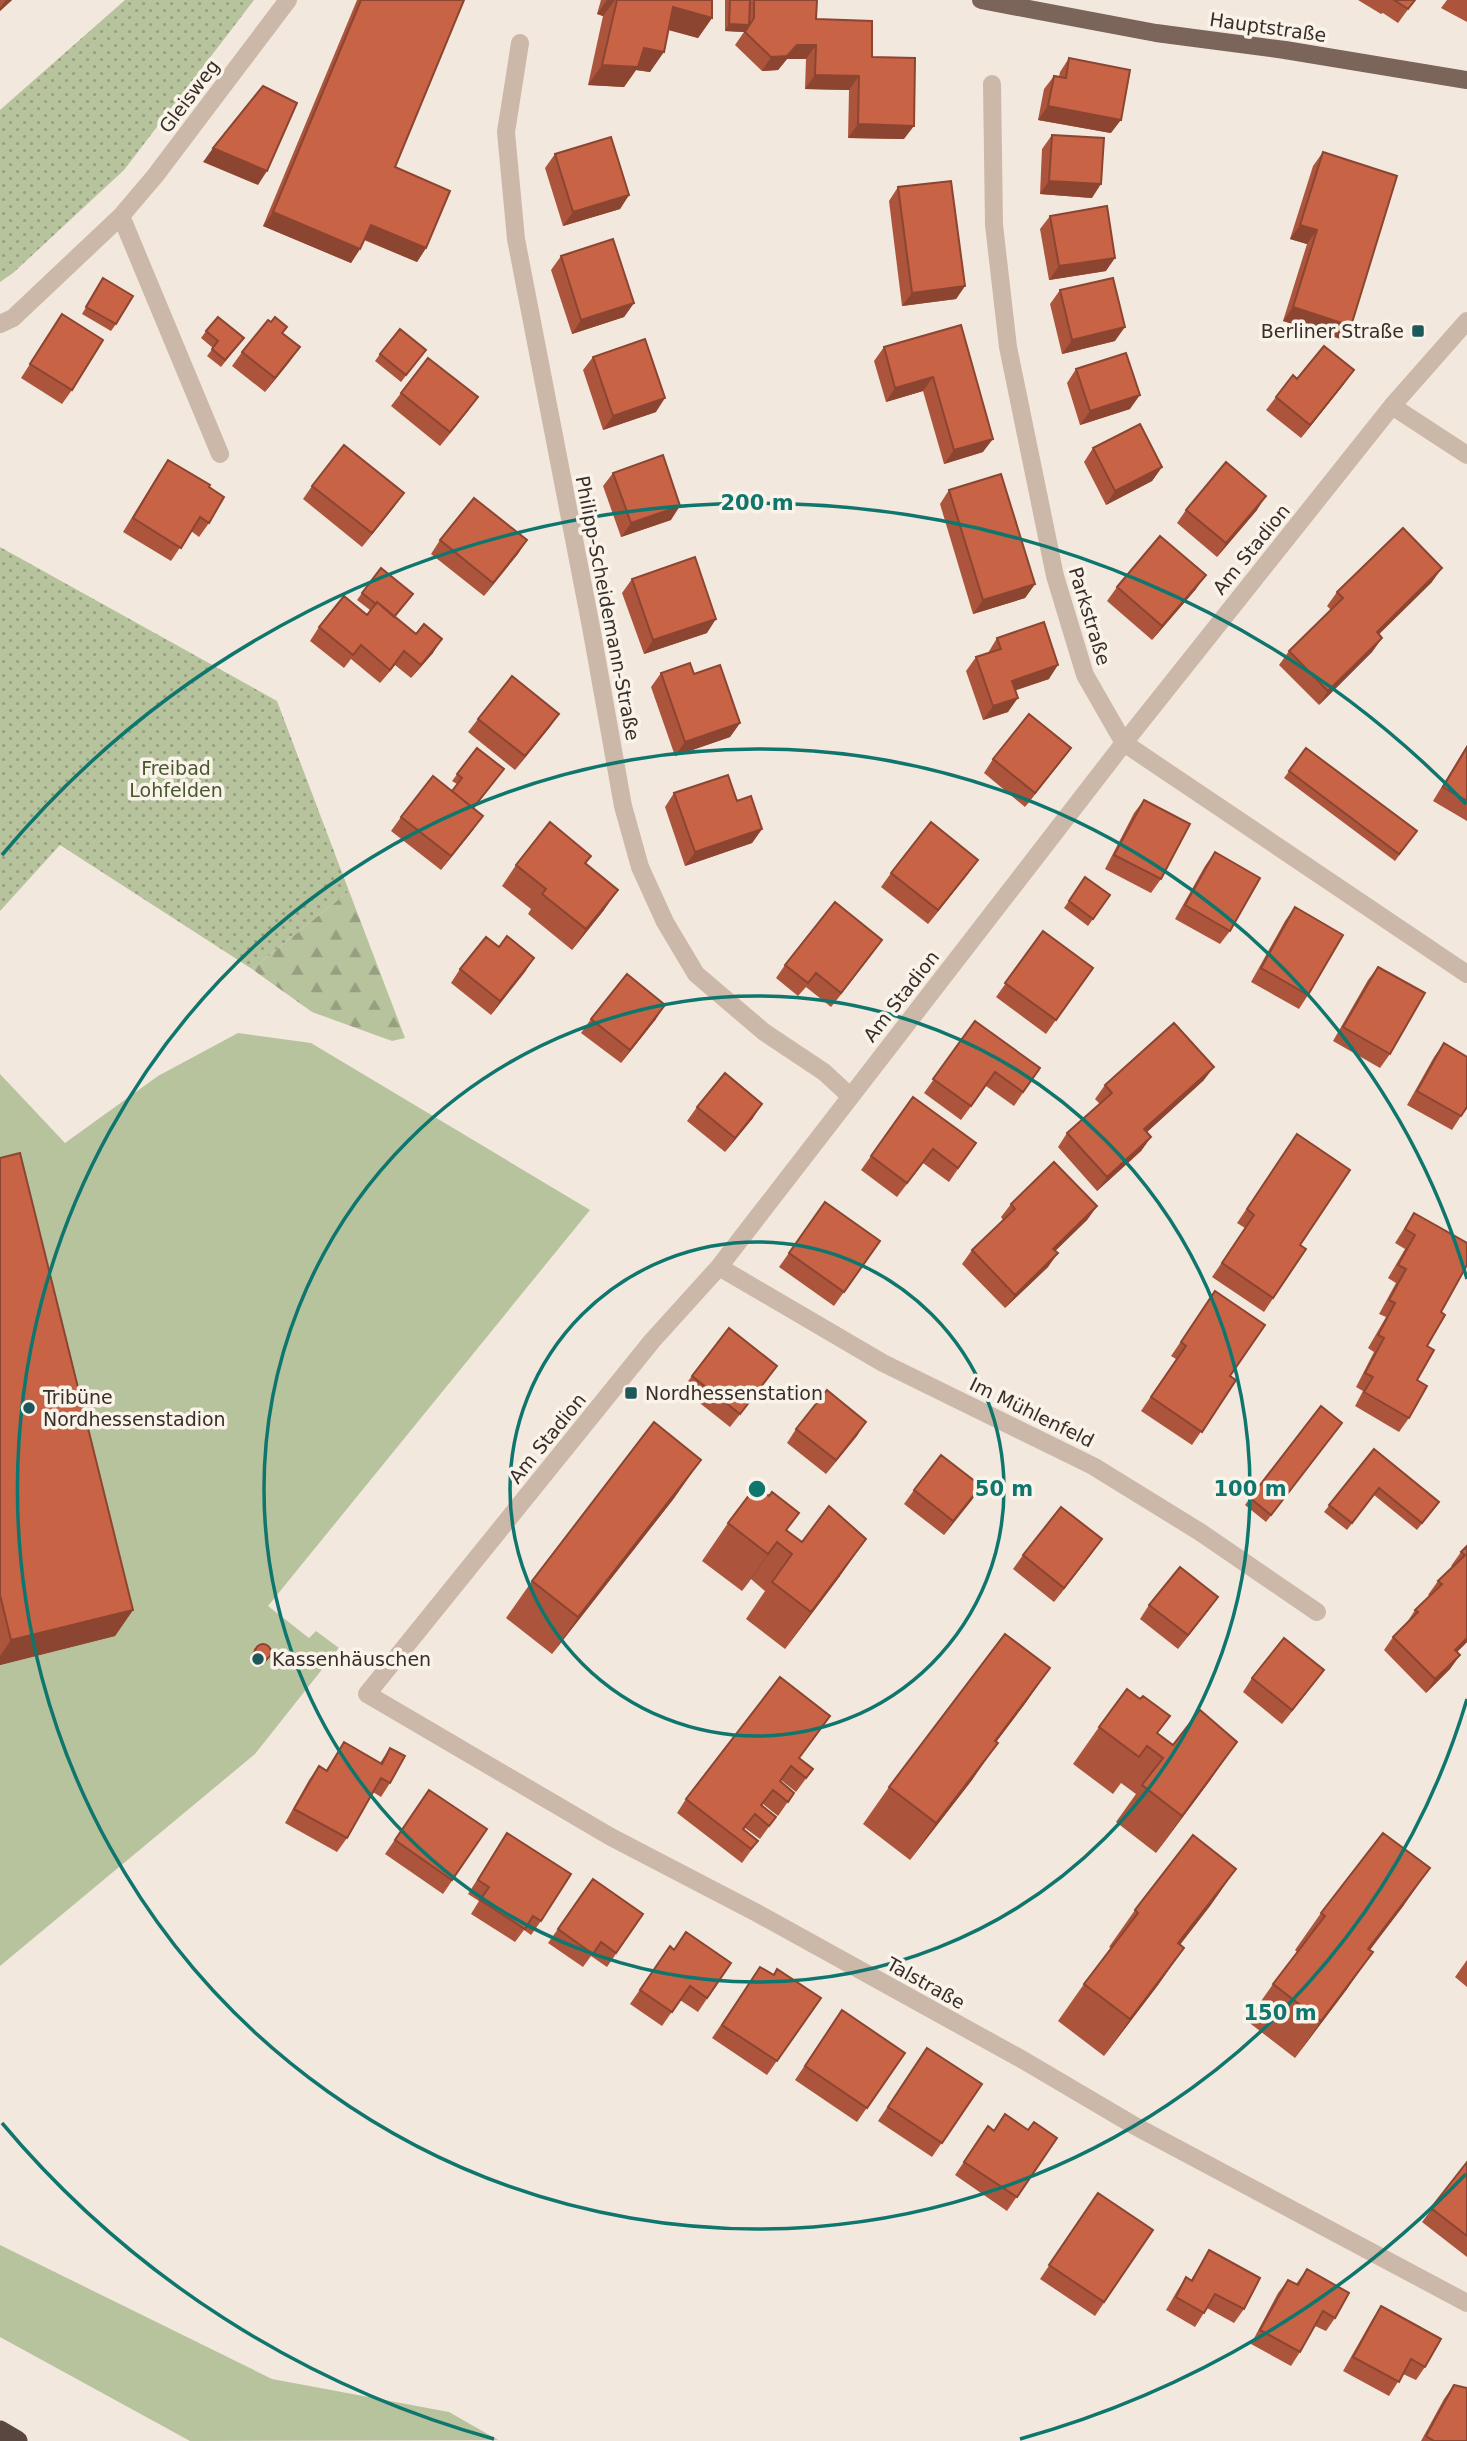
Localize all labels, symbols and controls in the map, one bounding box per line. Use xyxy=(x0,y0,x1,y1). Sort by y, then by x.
street label: Hauptstraße xyxy=(1208,8,1328,46)
street label: Gleisweg xyxy=(154,55,224,137)
place label: Berliner Straße xyxy=(1261,320,1404,342)
marker: Berliner Straße xyxy=(1410,323,1426,339)
street label: Philipp-Scheidemann-Straße xyxy=(572,474,644,742)
text: 200 m xyxy=(720,491,794,515)
street label: Am Stadion xyxy=(1208,499,1294,599)
street label: Parkstraße xyxy=(1065,564,1115,668)
park label: Freibad Lohfelden xyxy=(129,757,223,801)
street label: Am Stadion xyxy=(859,946,943,1046)
street label: Im Mühlenfeld xyxy=(966,1372,1098,1452)
place label: Nordhessenstation xyxy=(645,1382,823,1404)
marker: Nordhessenstation xyxy=(623,1385,639,1401)
place label: Tribüne Nordhessenstadion xyxy=(42,1386,226,1430)
street label: Am Stadion xyxy=(504,1388,590,1488)
marker: Tribüne Nordhessenstadion xyxy=(21,1400,37,1416)
centre of rings xyxy=(745,1477,769,1501)
text: 50 m xyxy=(975,1477,1033,1501)
text: 100 m xyxy=(1213,1477,1287,1501)
place label: Kassenhäuschen xyxy=(272,1648,431,1670)
marker: Kassenhäuschen xyxy=(250,1651,266,1667)
street label: Talstraße xyxy=(882,1952,969,2013)
text: 150 m xyxy=(1243,2001,1317,2025)

